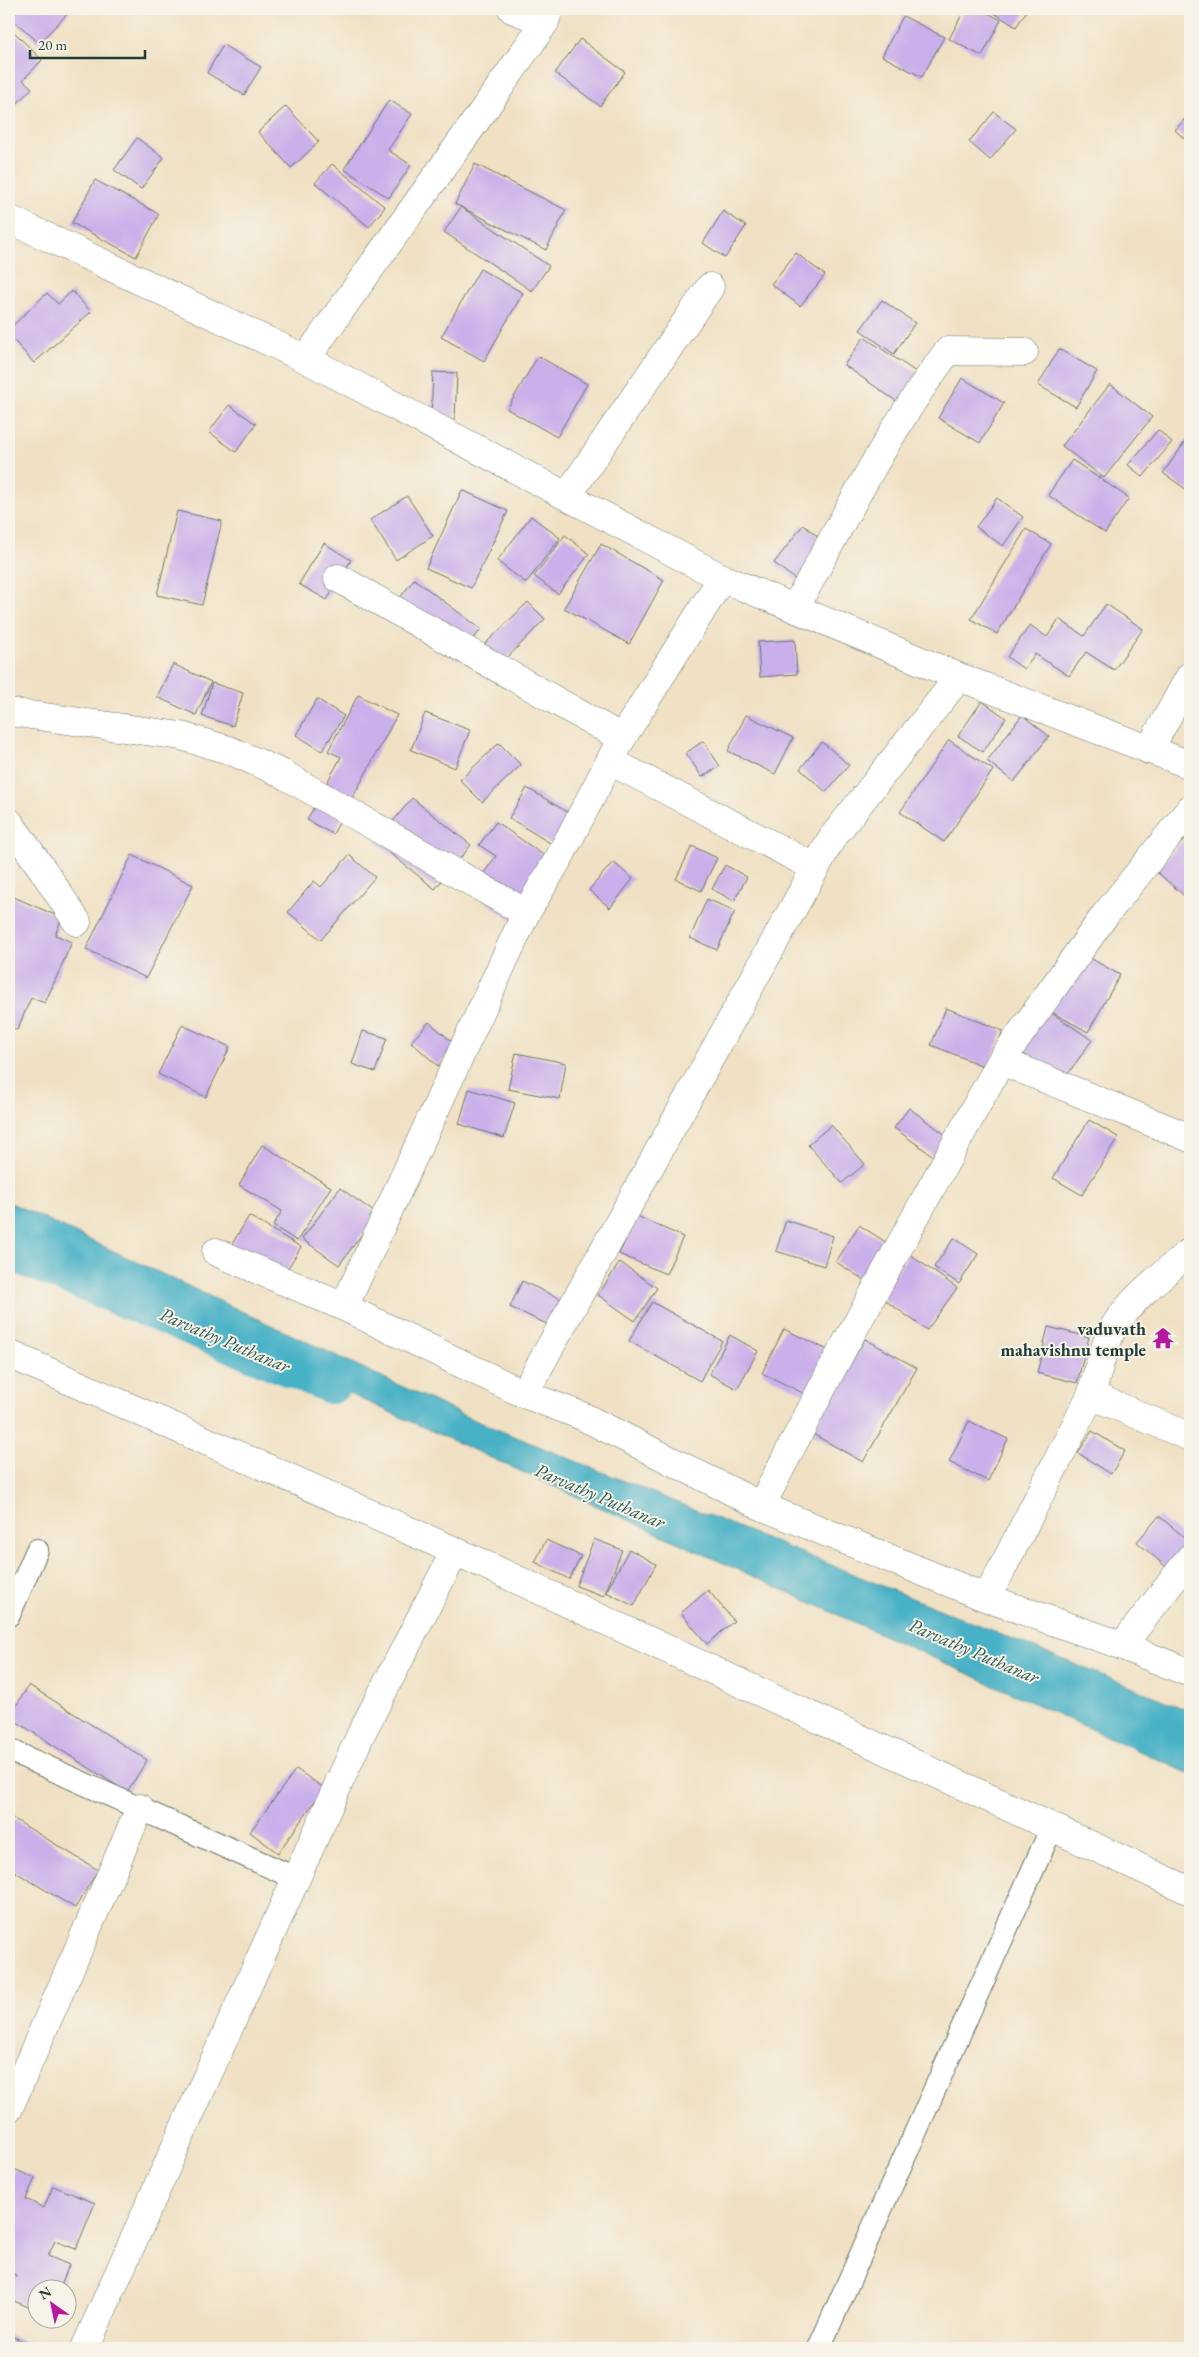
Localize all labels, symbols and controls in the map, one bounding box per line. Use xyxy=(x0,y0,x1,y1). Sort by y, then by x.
scale bar xyxy=(30,28,145,60)
text: 20 m xyxy=(38,35,67,54)
water label: Parvathy Puthanar xyxy=(156,1301,295,1379)
place label: vaduvath mahavishnu temple xyxy=(1000,1317,1146,1361)
temple icon: vaduvath mahavishnu temple xyxy=(1150,1325,1176,1351)
water label: Parvathy Puthanar xyxy=(531,1457,670,1535)
water label: Parvathy Puthanar xyxy=(905,1612,1044,1690)
north arrow xyxy=(28,2280,78,2330)
text: N xyxy=(35,2282,55,2304)

